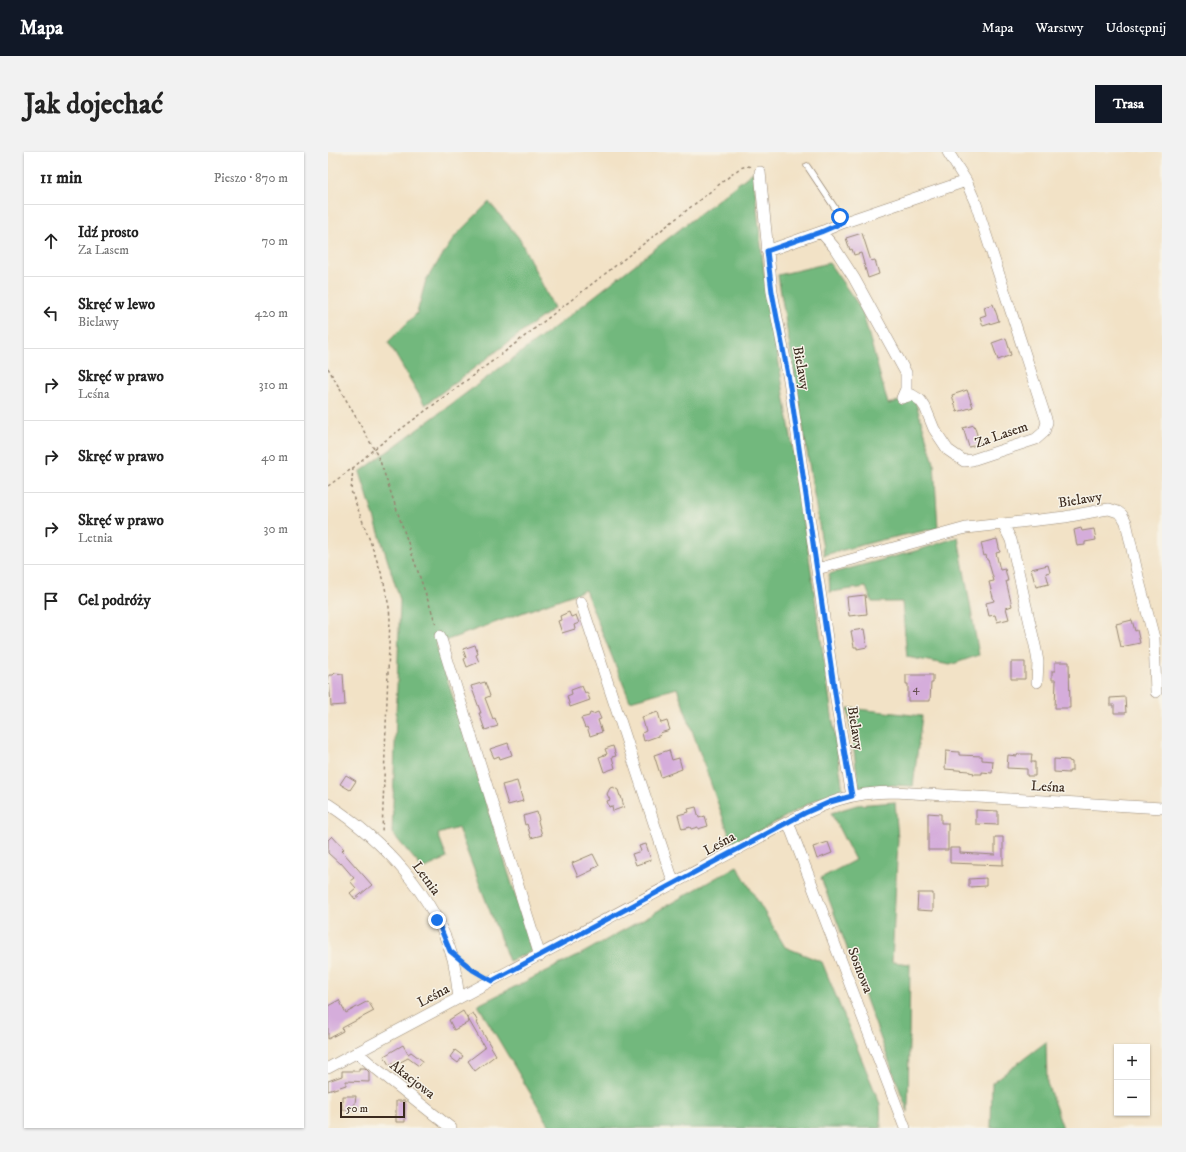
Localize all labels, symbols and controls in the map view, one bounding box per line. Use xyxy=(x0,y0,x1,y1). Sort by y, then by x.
text: Mapa xyxy=(20,17,63,40)
text: Mapa xyxy=(982,19,1014,37)
text: Warstwy xyxy=(1036,19,1083,37)
text: Udostępnij xyxy=(1105,19,1166,37)
button: Trasa xyxy=(1095,85,1162,123)
text: Jak dojechać xyxy=(24,87,163,122)
text: 11 min xyxy=(40,167,82,189)
text: Pieszo · 870 m xyxy=(214,170,288,186)
route start xyxy=(831,208,849,226)
text: Idź prosto xyxy=(78,223,139,242)
icon: ahead xyxy=(40,230,62,252)
text: 70 m xyxy=(262,233,288,249)
text: Za Lasem xyxy=(78,242,129,258)
text: Skręć w lewo xyxy=(78,295,155,314)
icon: left xyxy=(40,302,62,324)
text: 420 m xyxy=(255,305,288,321)
text: Bielawy xyxy=(78,314,119,330)
street label: Bielawy xyxy=(788,345,814,392)
text: Skręć w prawo xyxy=(78,367,164,386)
icon: right xyxy=(40,374,62,396)
text: 310 m xyxy=(259,377,288,393)
text: Leśna xyxy=(78,386,109,402)
street label: Za Lasem xyxy=(972,417,1031,452)
icon: right xyxy=(40,446,62,468)
text: Skręć w prawo xyxy=(78,447,164,466)
text: 40 m xyxy=(261,449,288,465)
street label: Bielawy xyxy=(1057,488,1104,512)
text: Skręć w prawo xyxy=(78,511,164,530)
icon: right xyxy=(40,518,62,540)
text: 30 m xyxy=(264,521,288,537)
text: Letnia xyxy=(78,530,113,546)
icon: arrive xyxy=(40,590,62,612)
text: Cel podróży xyxy=(78,591,151,610)
house number: 4 xyxy=(913,681,921,696)
street label: Bielawy xyxy=(843,705,867,752)
street label: Leśna xyxy=(1031,777,1065,797)
street label: Leśna xyxy=(700,828,739,860)
street label: Letnia xyxy=(408,858,444,899)
route end xyxy=(428,911,446,929)
street label: Sosnowa xyxy=(843,945,877,996)
street label: Leśna xyxy=(414,980,453,1012)
map controls xyxy=(1114,1044,1150,1116)
button: + xyxy=(1114,1044,1150,1080)
street label: Akacjowa xyxy=(386,1056,439,1103)
button: − xyxy=(1114,1080,1150,1116)
scale bar xyxy=(340,1100,405,1119)
text: 50 m xyxy=(346,1102,368,1116)

